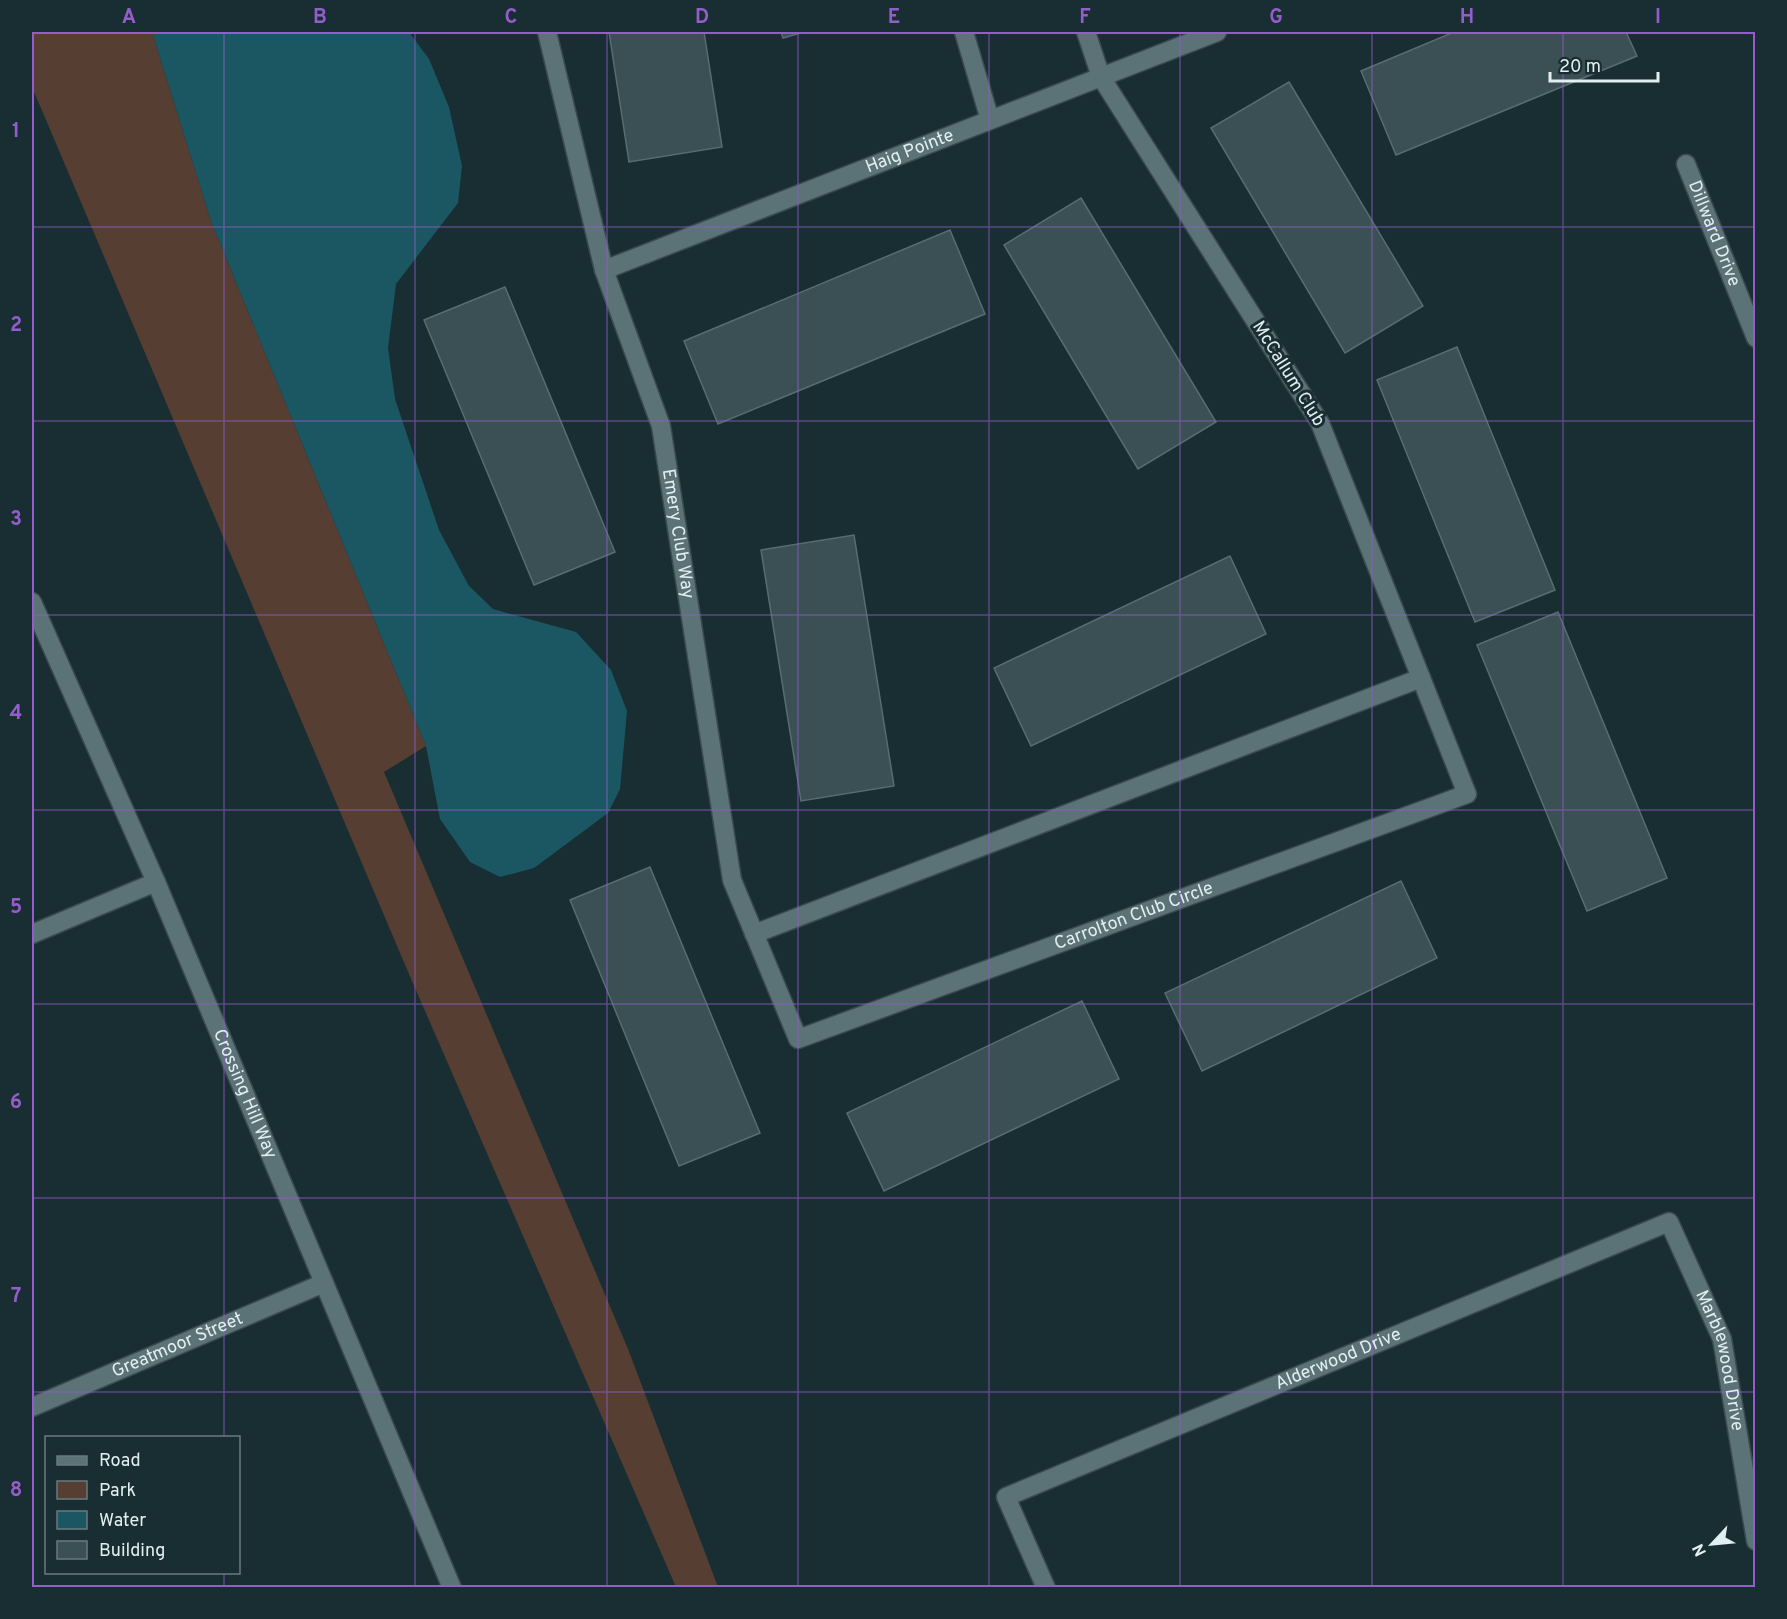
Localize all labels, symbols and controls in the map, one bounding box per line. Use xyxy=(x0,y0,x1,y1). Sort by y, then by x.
text: A xyxy=(122,5,136,31)
text: B xyxy=(313,5,327,31)
text: C xyxy=(505,5,517,31)
text: D xyxy=(695,5,709,31)
text: E xyxy=(888,5,900,31)
text: F xyxy=(1079,5,1091,31)
text: G xyxy=(1269,5,1283,31)
text: H xyxy=(1460,5,1474,31)
text: I xyxy=(1655,5,1661,31)
scale bar xyxy=(1550,45,1658,83)
text: 20 m xyxy=(1559,56,1601,79)
text: 1 xyxy=(12,119,20,145)
street label: Haig Pointe xyxy=(862,124,957,179)
street label: Dillward Drive xyxy=(1682,177,1746,290)
text: 2 xyxy=(10,313,22,339)
street label: McCallum Club xyxy=(1246,317,1330,431)
street label: Emery Club Way xyxy=(656,467,699,600)
text: 3 xyxy=(10,507,22,533)
text: 4 xyxy=(10,701,22,727)
street label: Carrolton Club Circle xyxy=(1051,876,1216,956)
text: 5 xyxy=(10,895,22,921)
street label: Crossing Hill Way xyxy=(207,1026,282,1162)
text: 6 xyxy=(10,1090,22,1116)
text: 7 xyxy=(11,1284,21,1310)
street label: Marblewood Drive xyxy=(1690,1287,1749,1433)
street label: Greatmoor Street xyxy=(108,1307,247,1383)
street label: Alderwood Drive xyxy=(1272,1323,1405,1396)
legend xyxy=(45,1436,240,1574)
text: Road xyxy=(99,1450,141,1473)
text: 8 xyxy=(10,1478,22,1504)
text: Park xyxy=(99,1480,136,1503)
text: Water xyxy=(99,1510,146,1533)
north arrow xyxy=(1682,1514,1742,1574)
text: Building xyxy=(99,1540,165,1563)
text: N xyxy=(1689,1540,1712,1559)

